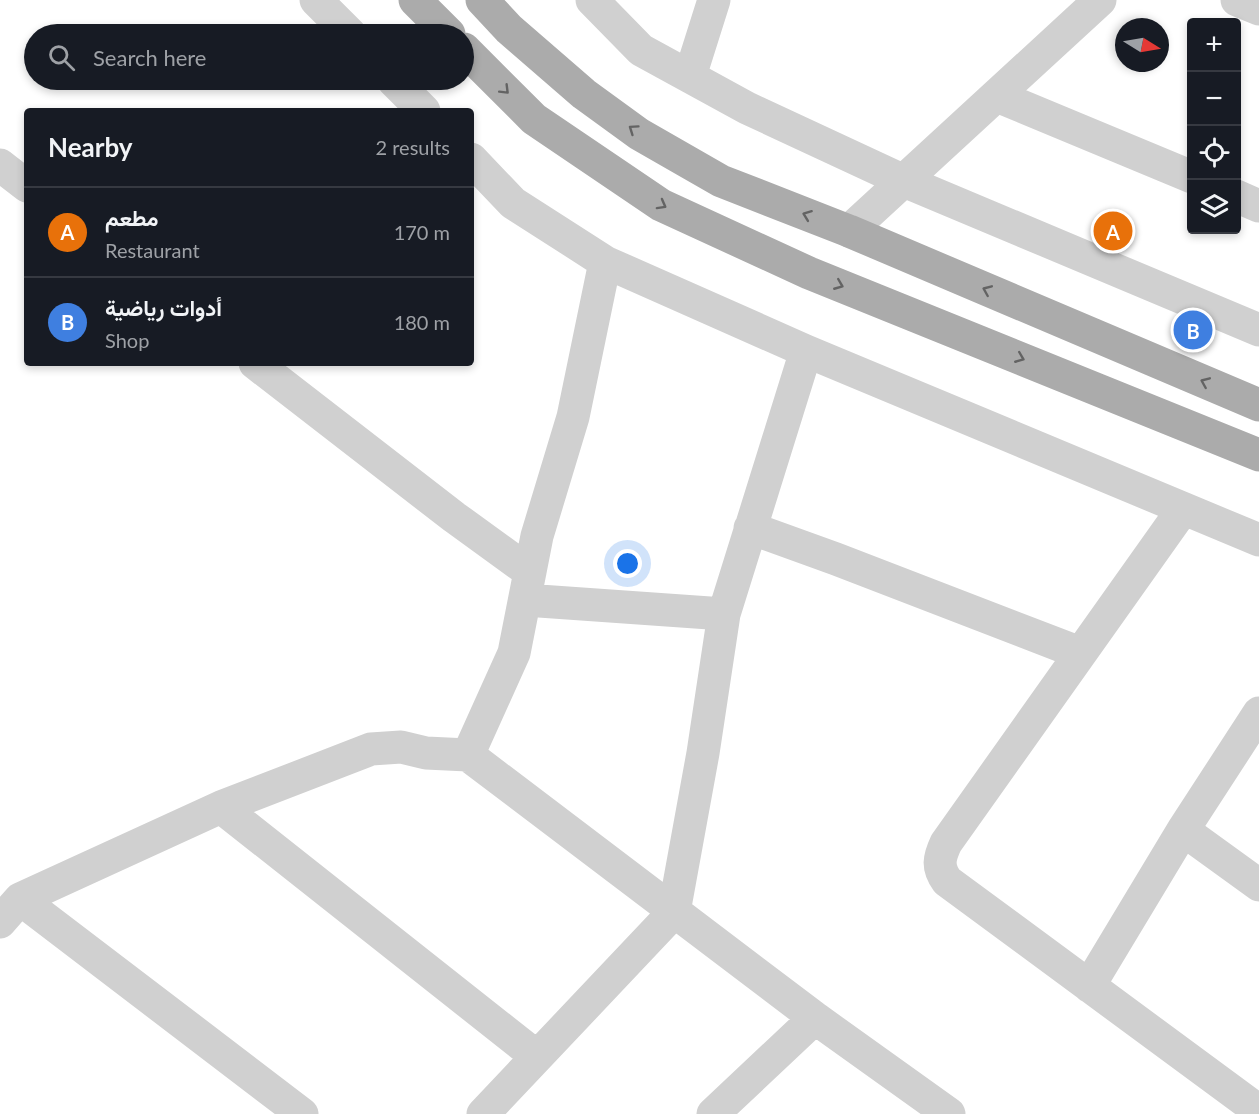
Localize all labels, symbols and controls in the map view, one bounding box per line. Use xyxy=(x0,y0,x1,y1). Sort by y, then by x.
north arrow xyxy=(1115,18,1169,72)
map controls xyxy=(1187,18,1241,234)
button: + xyxy=(1187,18,1241,72)
search box xyxy=(24,24,474,90)
icon: search xyxy=(45,41,78,74)
text: Search here xyxy=(93,44,206,71)
button: − xyxy=(1187,72,1241,126)
one-way arrow xyxy=(497,83,508,94)
one-way arrow xyxy=(628,125,639,136)
button: locate xyxy=(1187,126,1241,180)
text: Nearby xyxy=(48,131,133,163)
text: 2 results xyxy=(375,135,450,159)
button: layers xyxy=(1187,180,1241,234)
one-way arrow xyxy=(656,198,666,209)
text: مطعم xyxy=(105,204,159,231)
pin: A xyxy=(1094,208,1132,254)
one-way arrow xyxy=(802,210,813,222)
text: A xyxy=(61,220,74,244)
text: 170 m xyxy=(394,220,450,244)
text: Restaurant xyxy=(105,238,200,262)
one-way arrow xyxy=(833,278,844,290)
one-way arrow xyxy=(982,285,993,297)
text: أدوات رياضية xyxy=(105,294,222,321)
pin: B xyxy=(1174,308,1212,352)
text: B xyxy=(61,310,74,334)
text: 180 m xyxy=(394,310,450,334)
text: Shop xyxy=(105,328,149,352)
one-way arrow xyxy=(1014,351,1025,363)
one-way arrow xyxy=(1200,378,1211,390)
your location xyxy=(613,549,642,578)

